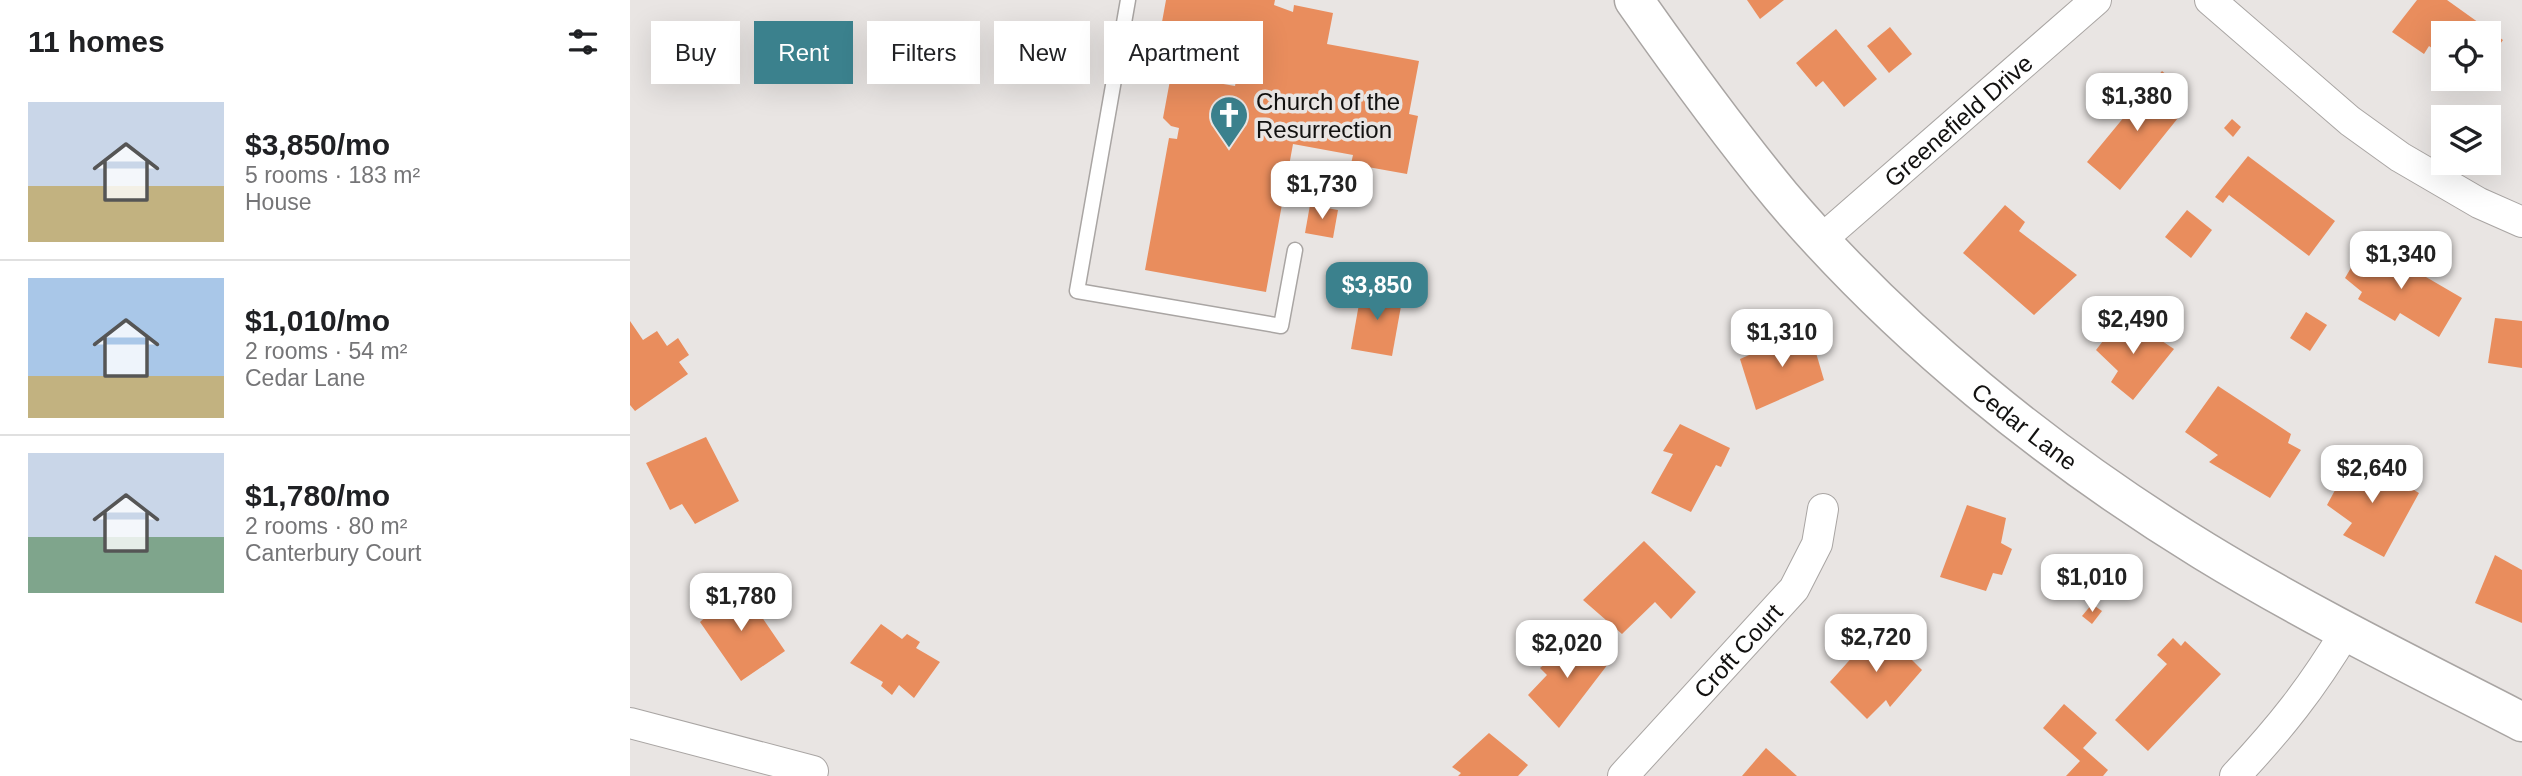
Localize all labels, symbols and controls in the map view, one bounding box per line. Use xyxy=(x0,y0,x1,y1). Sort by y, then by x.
chip: Buy xyxy=(651,21,740,84)
chip: Rent xyxy=(754,21,853,84)
chip: Filters xyxy=(867,21,980,84)
chip: New xyxy=(994,21,1090,84)
chip: Apartment xyxy=(1104,21,1263,84)
map controls xyxy=(2431,21,2501,175)
button: locate xyxy=(2431,21,2501,91)
icon: filters xyxy=(564,23,602,61)
text: 11 homes xyxy=(28,25,165,58)
street label: Greenefield Drive xyxy=(1879,49,2037,192)
pin: $1,380 xyxy=(2080,74,2194,133)
text: $1,380 xyxy=(2102,83,2172,109)
place label: Church of the Resurrection xyxy=(1256,88,1400,143)
church icon: Church of the Resurrection xyxy=(1208,94,1250,149)
button: layers xyxy=(2431,105,2501,175)
text: $3,850/mo xyxy=(245,128,390,161)
icon: home xyxy=(84,130,168,214)
text: 5 rooms · 183 m² xyxy=(245,162,420,188)
pin: $1,730 xyxy=(1265,162,1379,221)
text: $1,730 xyxy=(1287,171,1357,197)
text: House xyxy=(245,189,311,215)
pin: $1,340 xyxy=(2344,232,2458,291)
text: $1,340 xyxy=(2366,241,2436,267)
pin: $3,850 xyxy=(1320,262,1434,322)
text: $3,850 xyxy=(1342,272,1412,298)
pin: $2,490 xyxy=(2076,296,2190,356)
text: $1,010/mo xyxy=(245,304,390,337)
icon: home xyxy=(84,306,168,390)
text: $2,490 xyxy=(2098,306,2168,332)
pin: $1,310 xyxy=(1725,310,1839,369)
text: $1,310 xyxy=(1747,319,1817,345)
text: 2 rooms · 54 m² xyxy=(245,338,407,364)
text: Cedar Lane xyxy=(245,365,365,391)
street label: Cedar Lane xyxy=(1967,377,2083,475)
pin: $2,640 xyxy=(2315,446,2429,505)
text: $2,640 xyxy=(2337,455,2407,481)
text: $1,780/mo xyxy=(245,479,390,512)
icon: home xyxy=(84,481,168,565)
text: 2 rooms · 80 m² xyxy=(245,513,407,539)
text: Canterbury Court xyxy=(245,540,421,566)
pin: $1,010 xyxy=(2035,554,2149,614)
text: $1,010 xyxy=(2057,564,2127,590)
pin: $1,780 xyxy=(684,574,798,633)
text: $1,780 xyxy=(706,583,776,609)
street label: Croft Court xyxy=(1688,598,1788,703)
pin: $2,720 xyxy=(1819,614,1933,674)
pin: $2,020 xyxy=(1510,620,1624,680)
text: $2,720 xyxy=(1841,624,1911,650)
text: $2,020 xyxy=(1532,630,1602,656)

